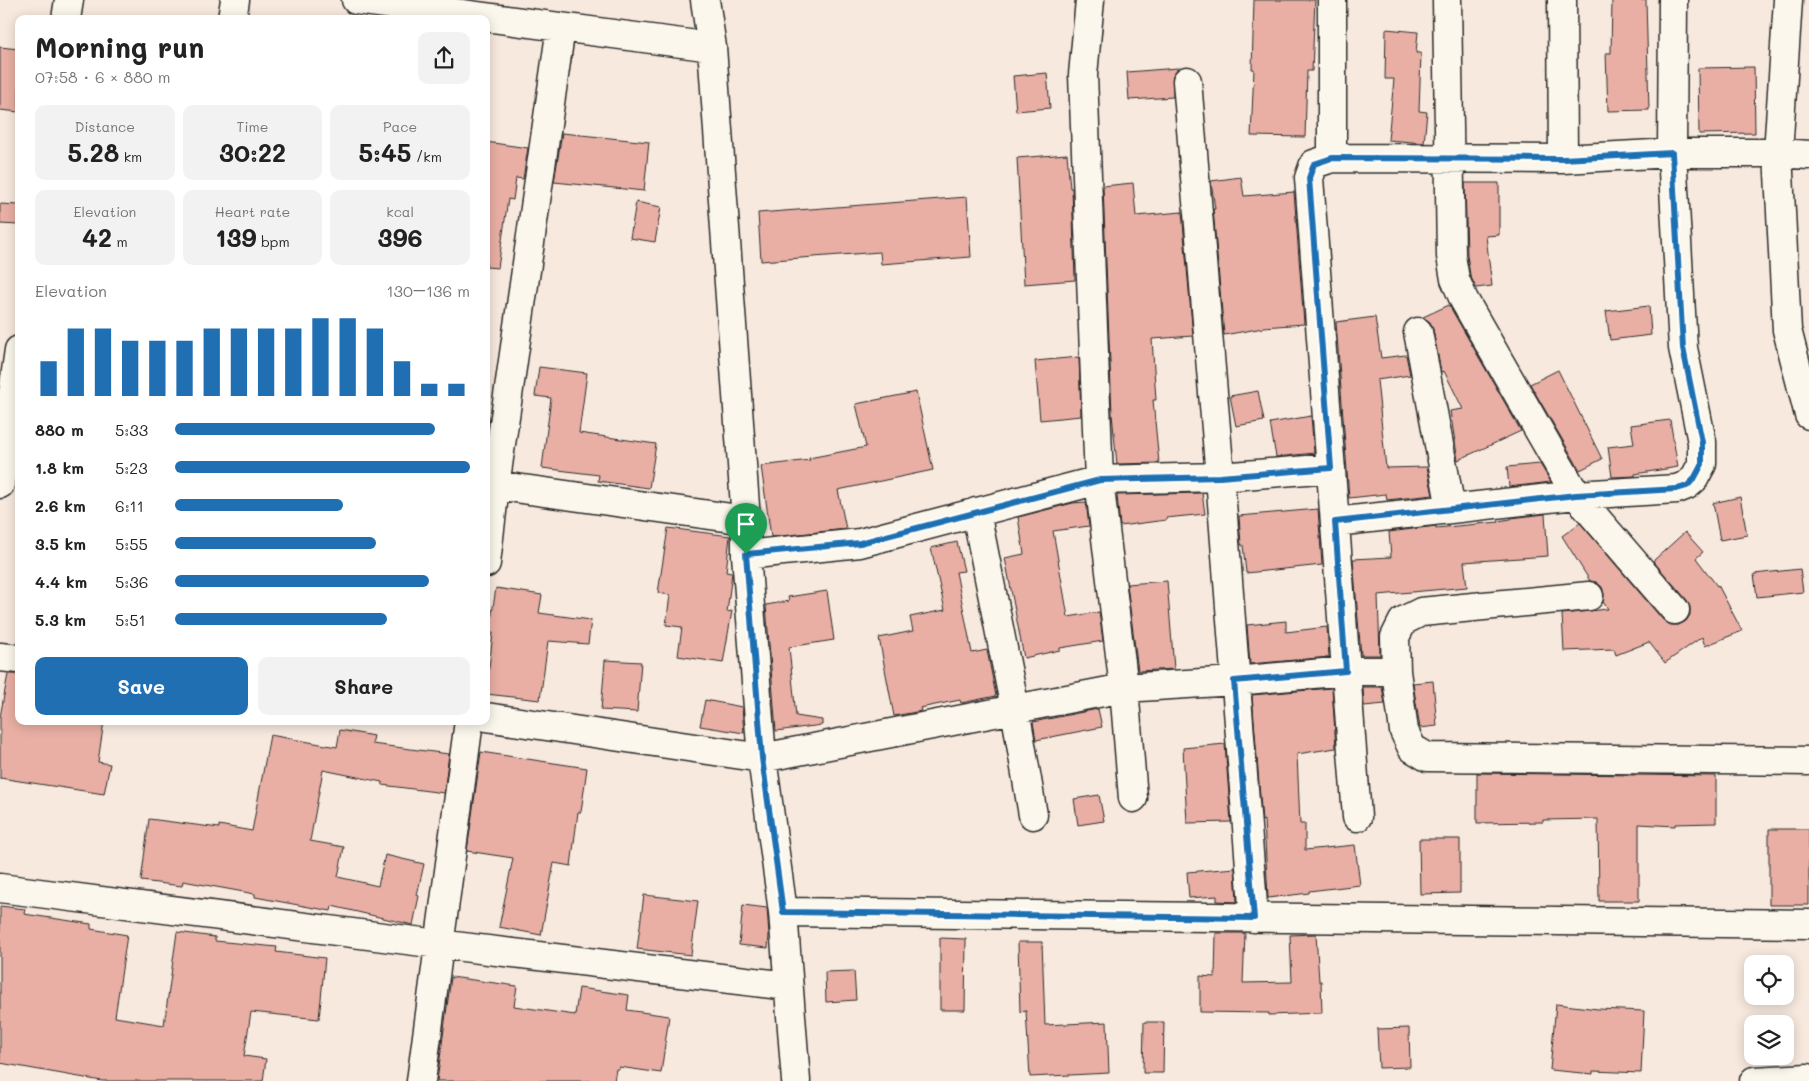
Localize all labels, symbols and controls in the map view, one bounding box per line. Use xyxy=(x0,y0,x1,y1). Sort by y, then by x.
text: Morning run xyxy=(35,29,204,65)
button: share xyxy=(418,32,470,84)
text: 07:58 · 6 × 880 m xyxy=(35,66,171,87)
text: Distance xyxy=(75,117,135,136)
text: Time xyxy=(237,117,268,136)
text: Pace xyxy=(383,117,417,136)
text: 5.28 xyxy=(67,136,119,168)
text: 30:22 xyxy=(219,136,286,168)
text: 5:45 xyxy=(358,136,411,168)
text: km xyxy=(119,147,142,166)
text: /km xyxy=(411,147,442,166)
text: Elevation xyxy=(73,202,136,221)
text: Heart rate xyxy=(215,202,290,221)
text: kcal xyxy=(386,202,414,221)
text: 42 xyxy=(82,221,112,253)
text: 139 xyxy=(215,221,256,253)
text: 396 xyxy=(378,221,423,253)
text: m xyxy=(112,232,128,251)
text: bpm xyxy=(256,232,290,251)
text: Elevation xyxy=(35,280,107,301)
text: 130–136 m xyxy=(386,280,470,301)
text: 880 m xyxy=(35,419,84,440)
text: 5:33 xyxy=(115,419,148,440)
text: 1.8 km xyxy=(35,457,84,478)
text: 5:23 xyxy=(115,457,148,478)
text: 2.6 km xyxy=(35,495,86,516)
text: 6:11 xyxy=(115,495,144,516)
pin xyxy=(725,503,767,554)
icon: arrive xyxy=(732,510,760,538)
text: 3.5 km xyxy=(35,533,86,554)
text: 5:55 xyxy=(115,533,148,554)
text: 4.4 km xyxy=(35,571,87,592)
text: 5:36 xyxy=(115,571,148,592)
text: 5.3 km xyxy=(35,609,86,630)
text: 5:51 xyxy=(115,609,146,630)
button: Save xyxy=(35,657,248,715)
button: Share xyxy=(258,657,470,715)
map controls xyxy=(1744,955,1794,1065)
button: locate xyxy=(1744,955,1794,1005)
button: layers xyxy=(1744,1015,1794,1065)

